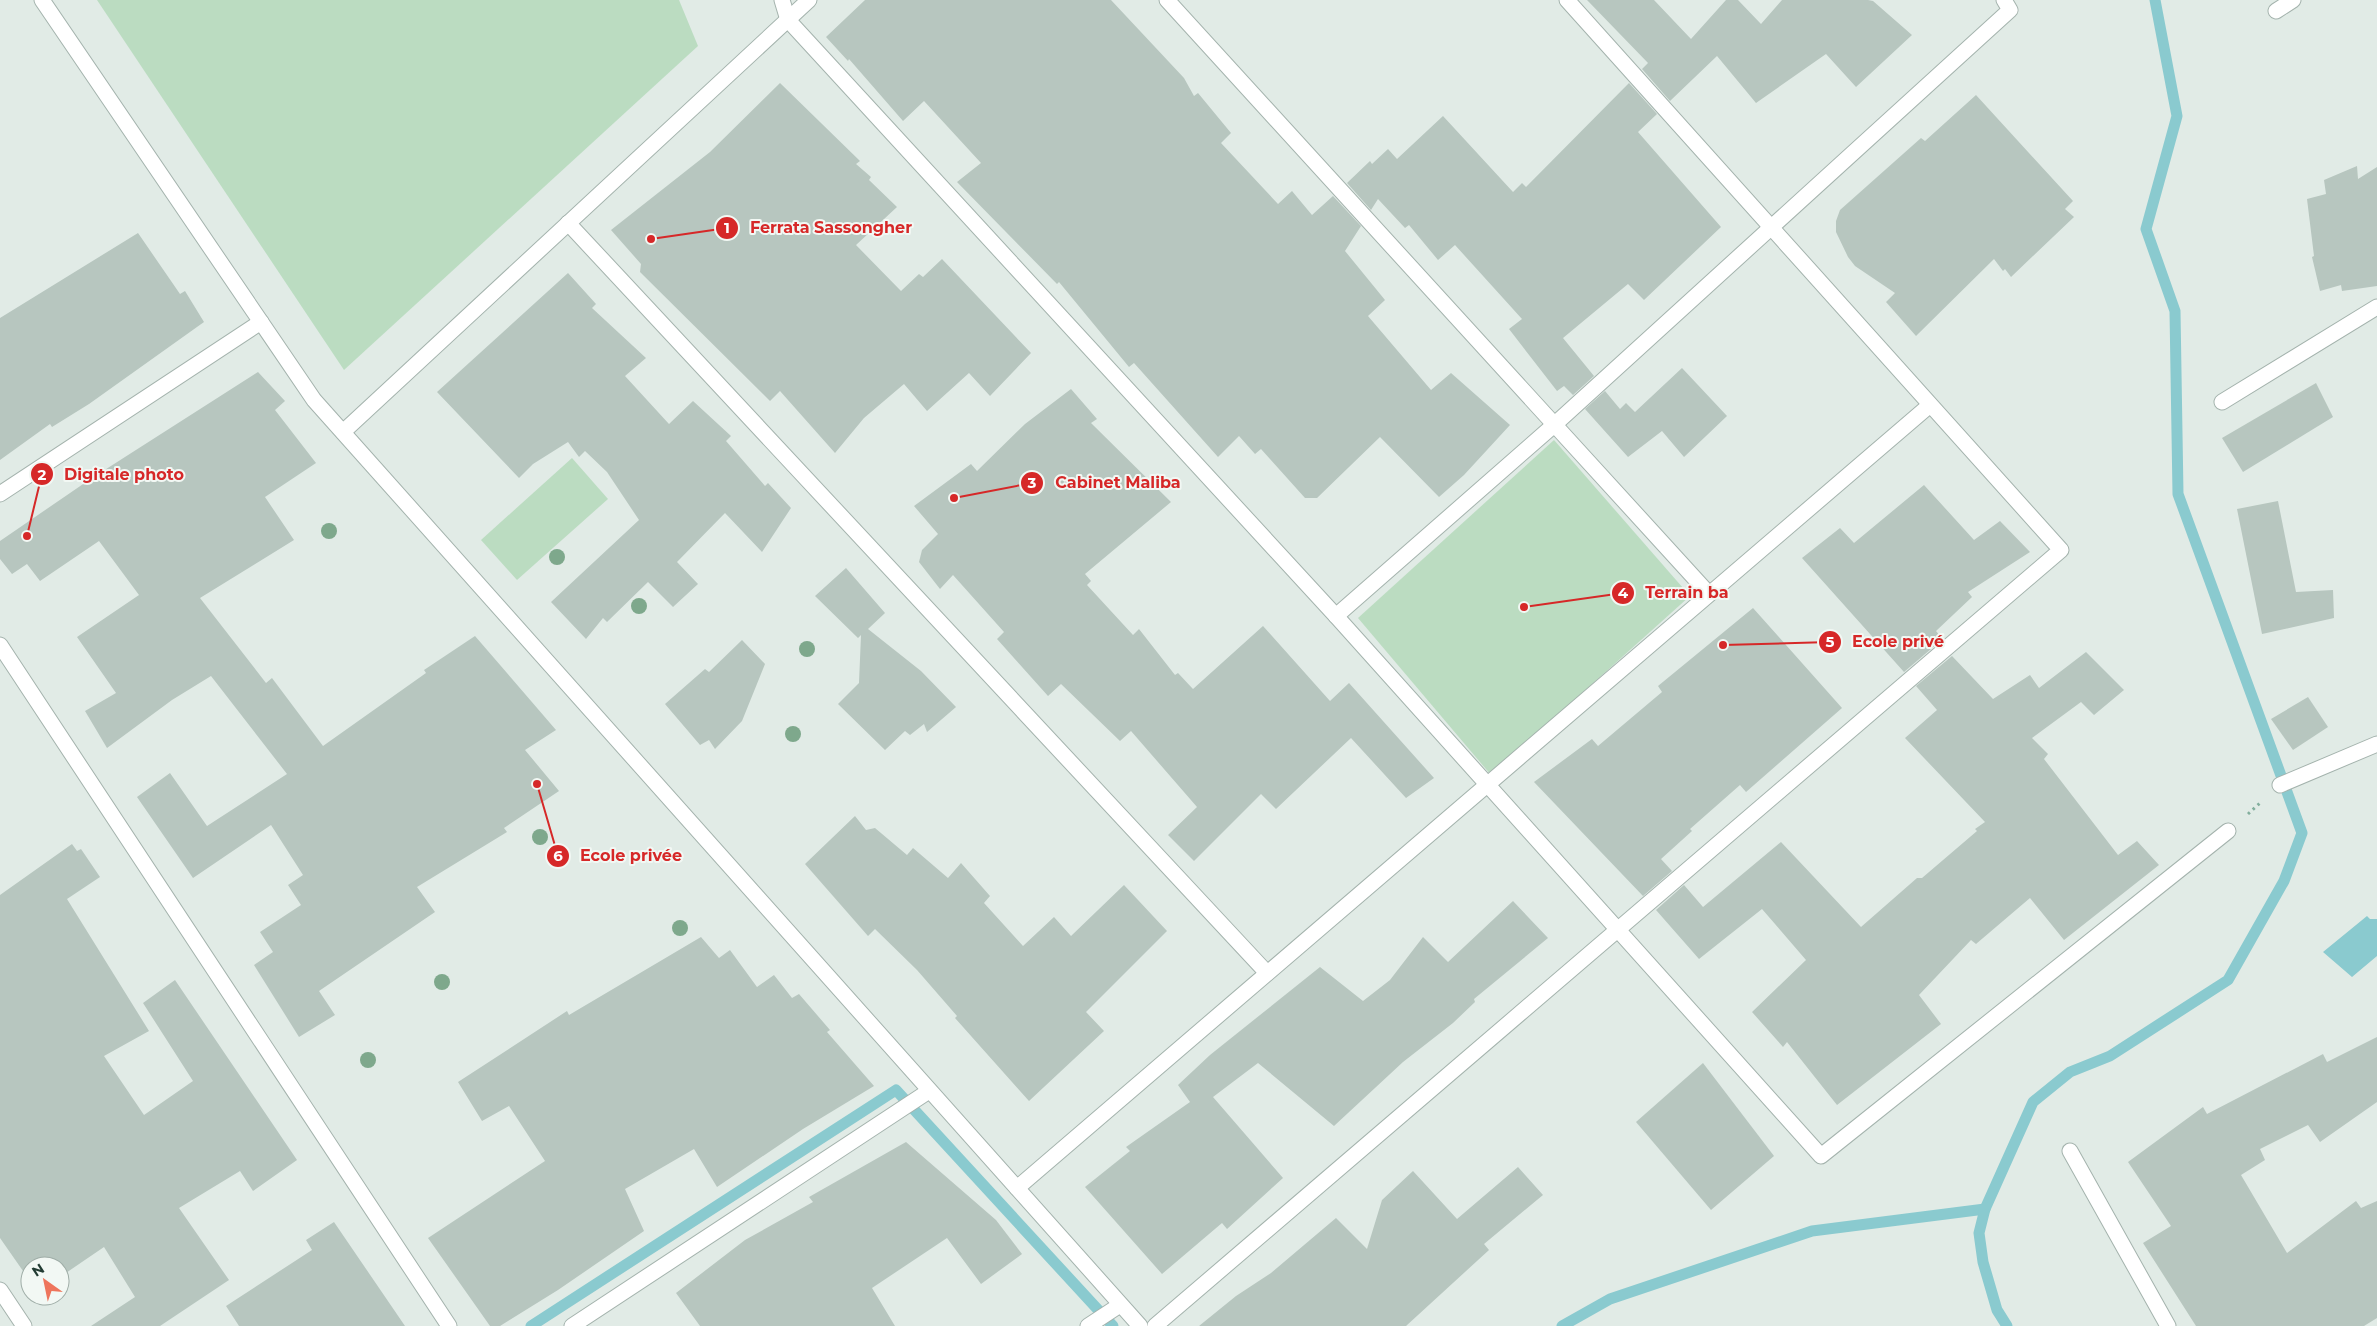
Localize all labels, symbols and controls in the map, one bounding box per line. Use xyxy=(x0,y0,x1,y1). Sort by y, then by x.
callout: Ferrata Sassongher xyxy=(715,212,922,243)
text: 1 xyxy=(724,218,730,237)
text: Ferrata Sassongher xyxy=(750,218,912,237)
callout: Digitale photo xyxy=(29,459,194,490)
text: 2 xyxy=(38,465,47,484)
text: Digitale photo xyxy=(64,465,184,484)
callout: Cabinet Maliba xyxy=(1020,467,1190,498)
text: 3 xyxy=(1027,473,1037,492)
text: Cabinet Maliba xyxy=(1055,473,1181,492)
callout: Terrain ba xyxy=(1610,577,1739,608)
text: 4 xyxy=(1618,583,1629,602)
text: Terrain ba xyxy=(1645,583,1729,602)
callout: Ecole privé xyxy=(1817,626,1954,657)
text: 5 xyxy=(1826,632,1835,651)
text: Ecole privé xyxy=(1852,632,1944,651)
callout: Ecole privée xyxy=(545,840,692,871)
text: 6 xyxy=(553,846,563,865)
text: Ecole privée xyxy=(580,846,682,865)
north arrow xyxy=(20,1256,70,1306)
text: N xyxy=(28,1259,48,1281)

